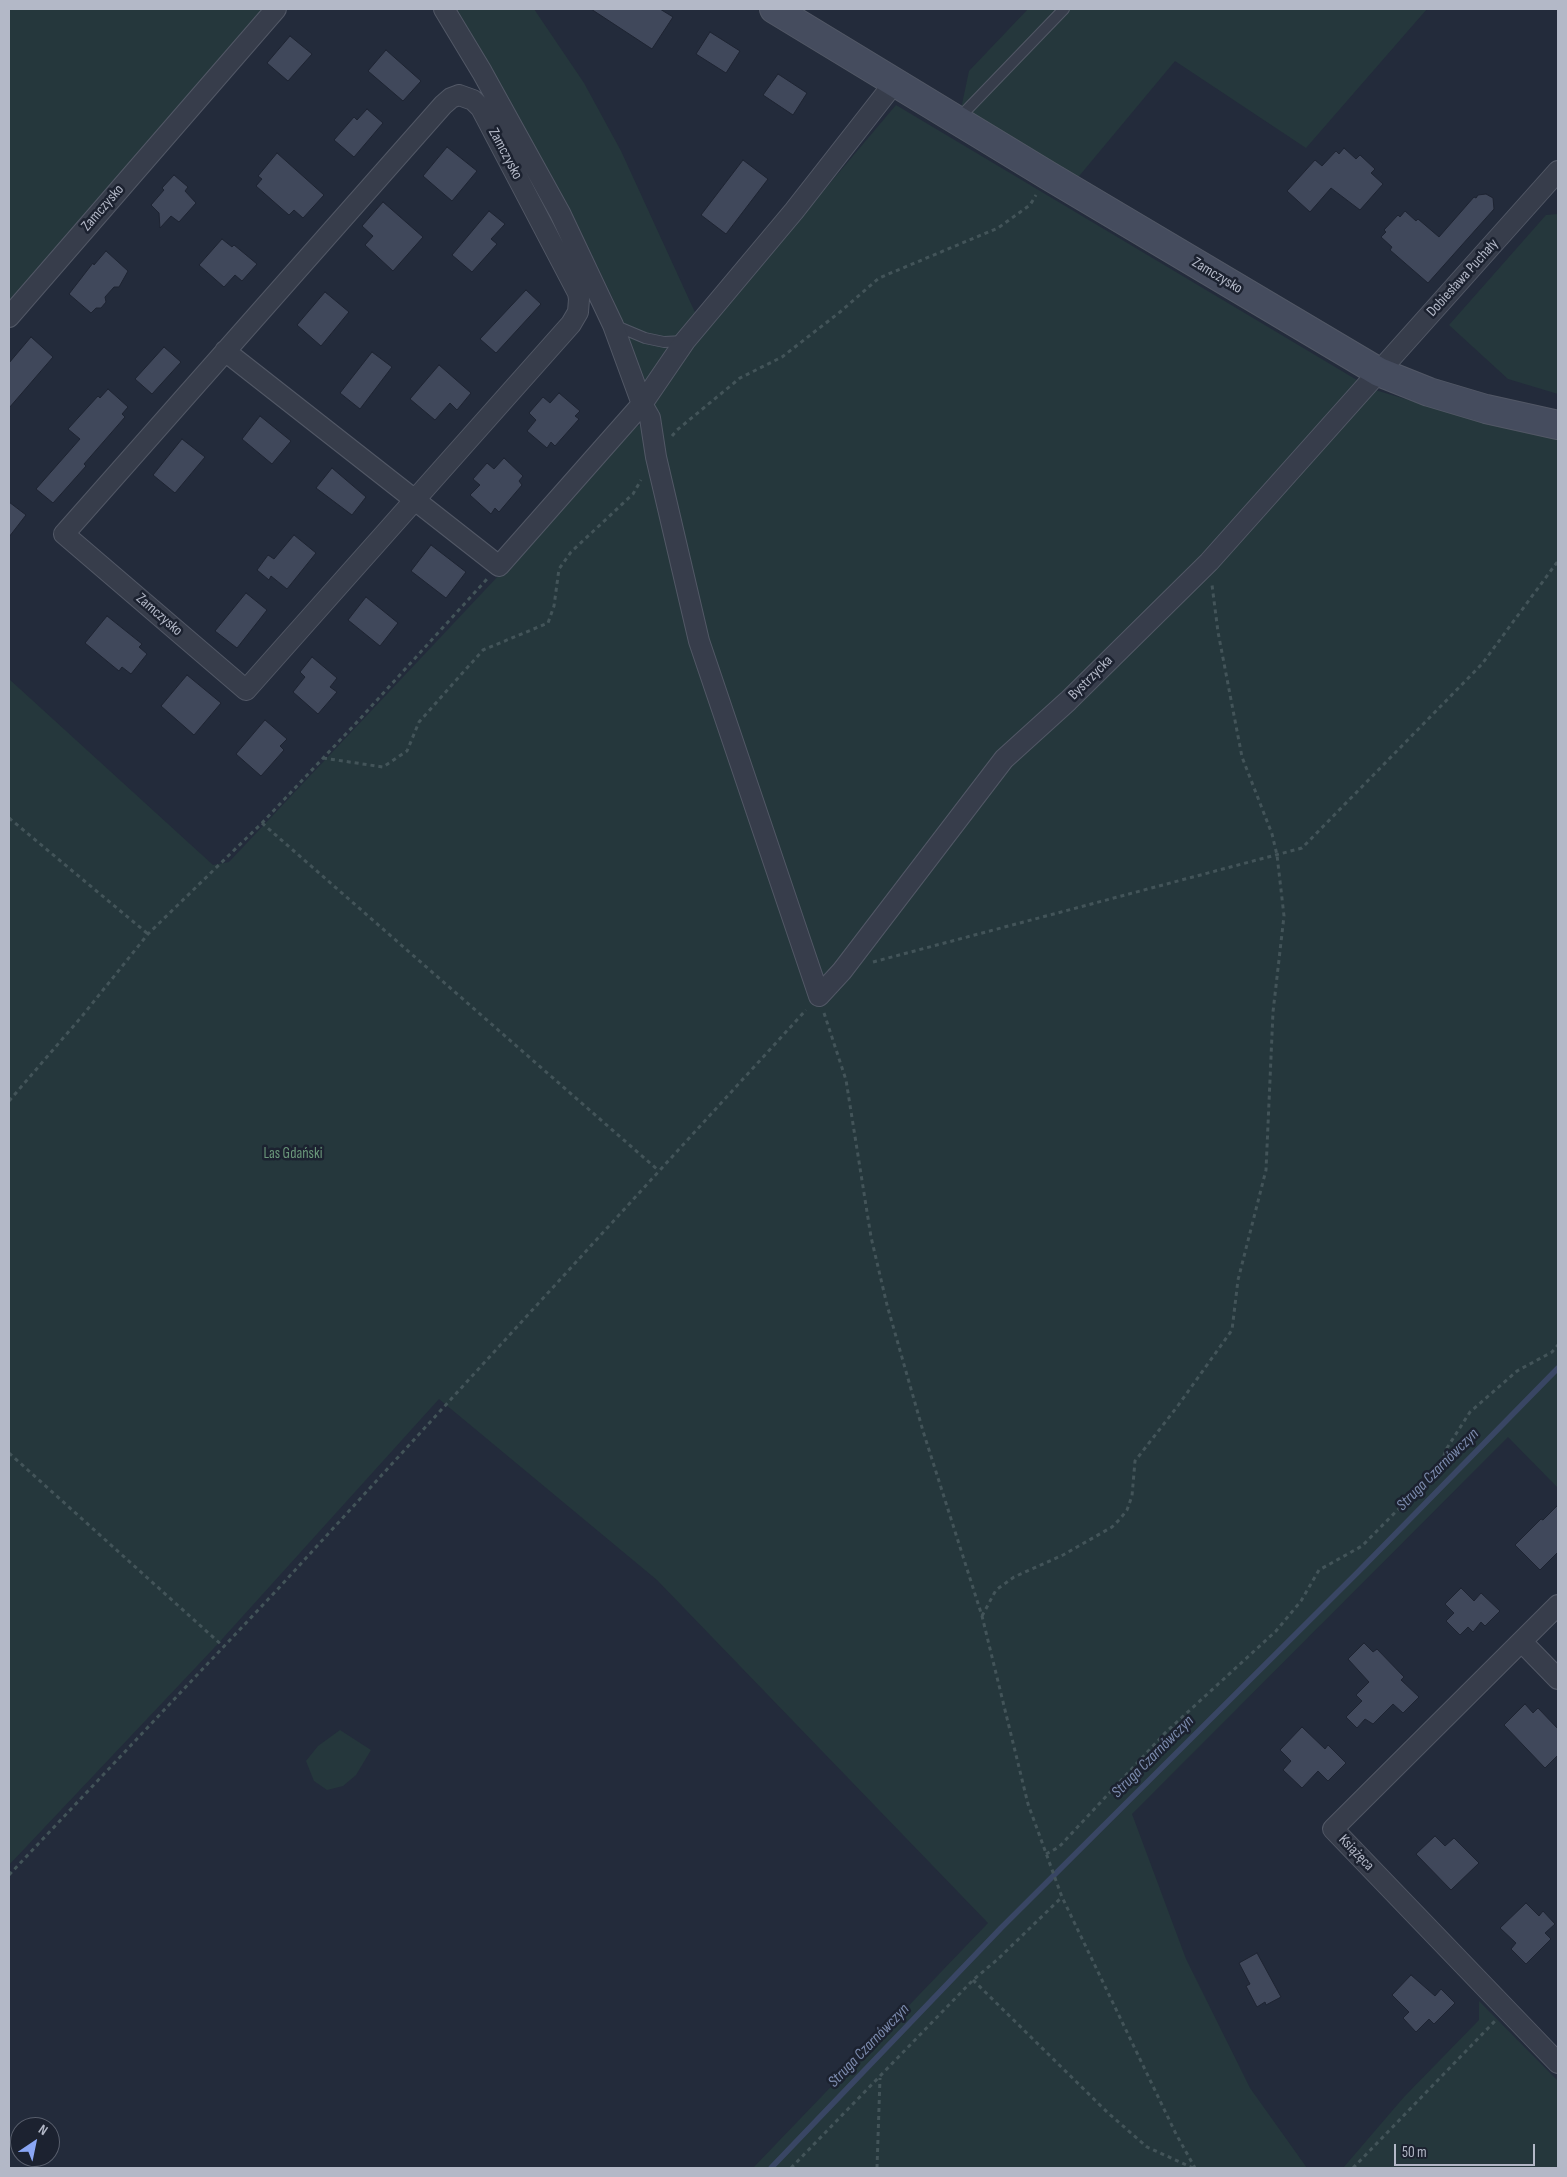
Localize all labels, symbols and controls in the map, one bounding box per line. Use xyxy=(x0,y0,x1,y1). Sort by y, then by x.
street label: Zamczysko xyxy=(484,125,526,183)
street label: Zamczysko xyxy=(78,181,128,235)
street label: Dobiesława Puchały xyxy=(1423,235,1503,321)
street label: Zamczysko xyxy=(1188,254,1246,298)
street label: Zamczysko xyxy=(132,590,186,640)
street label: Bystrzycka xyxy=(1065,652,1117,704)
park label: Las Gdański xyxy=(264,1145,322,1163)
water label: Struga Czarnówczyn xyxy=(1393,1425,1483,1515)
water label: Struga Czarnówczyn xyxy=(1108,1712,1198,1802)
street label: Książęca xyxy=(1334,1831,1378,1875)
water label: Struga Czarnówczyn xyxy=(824,2000,914,2092)
north arrow xyxy=(10,2117,60,2167)
text: N xyxy=(35,2121,51,2139)
scale bar xyxy=(1397,2134,1538,2166)
text: 50 m xyxy=(1402,2143,1427,2162)

